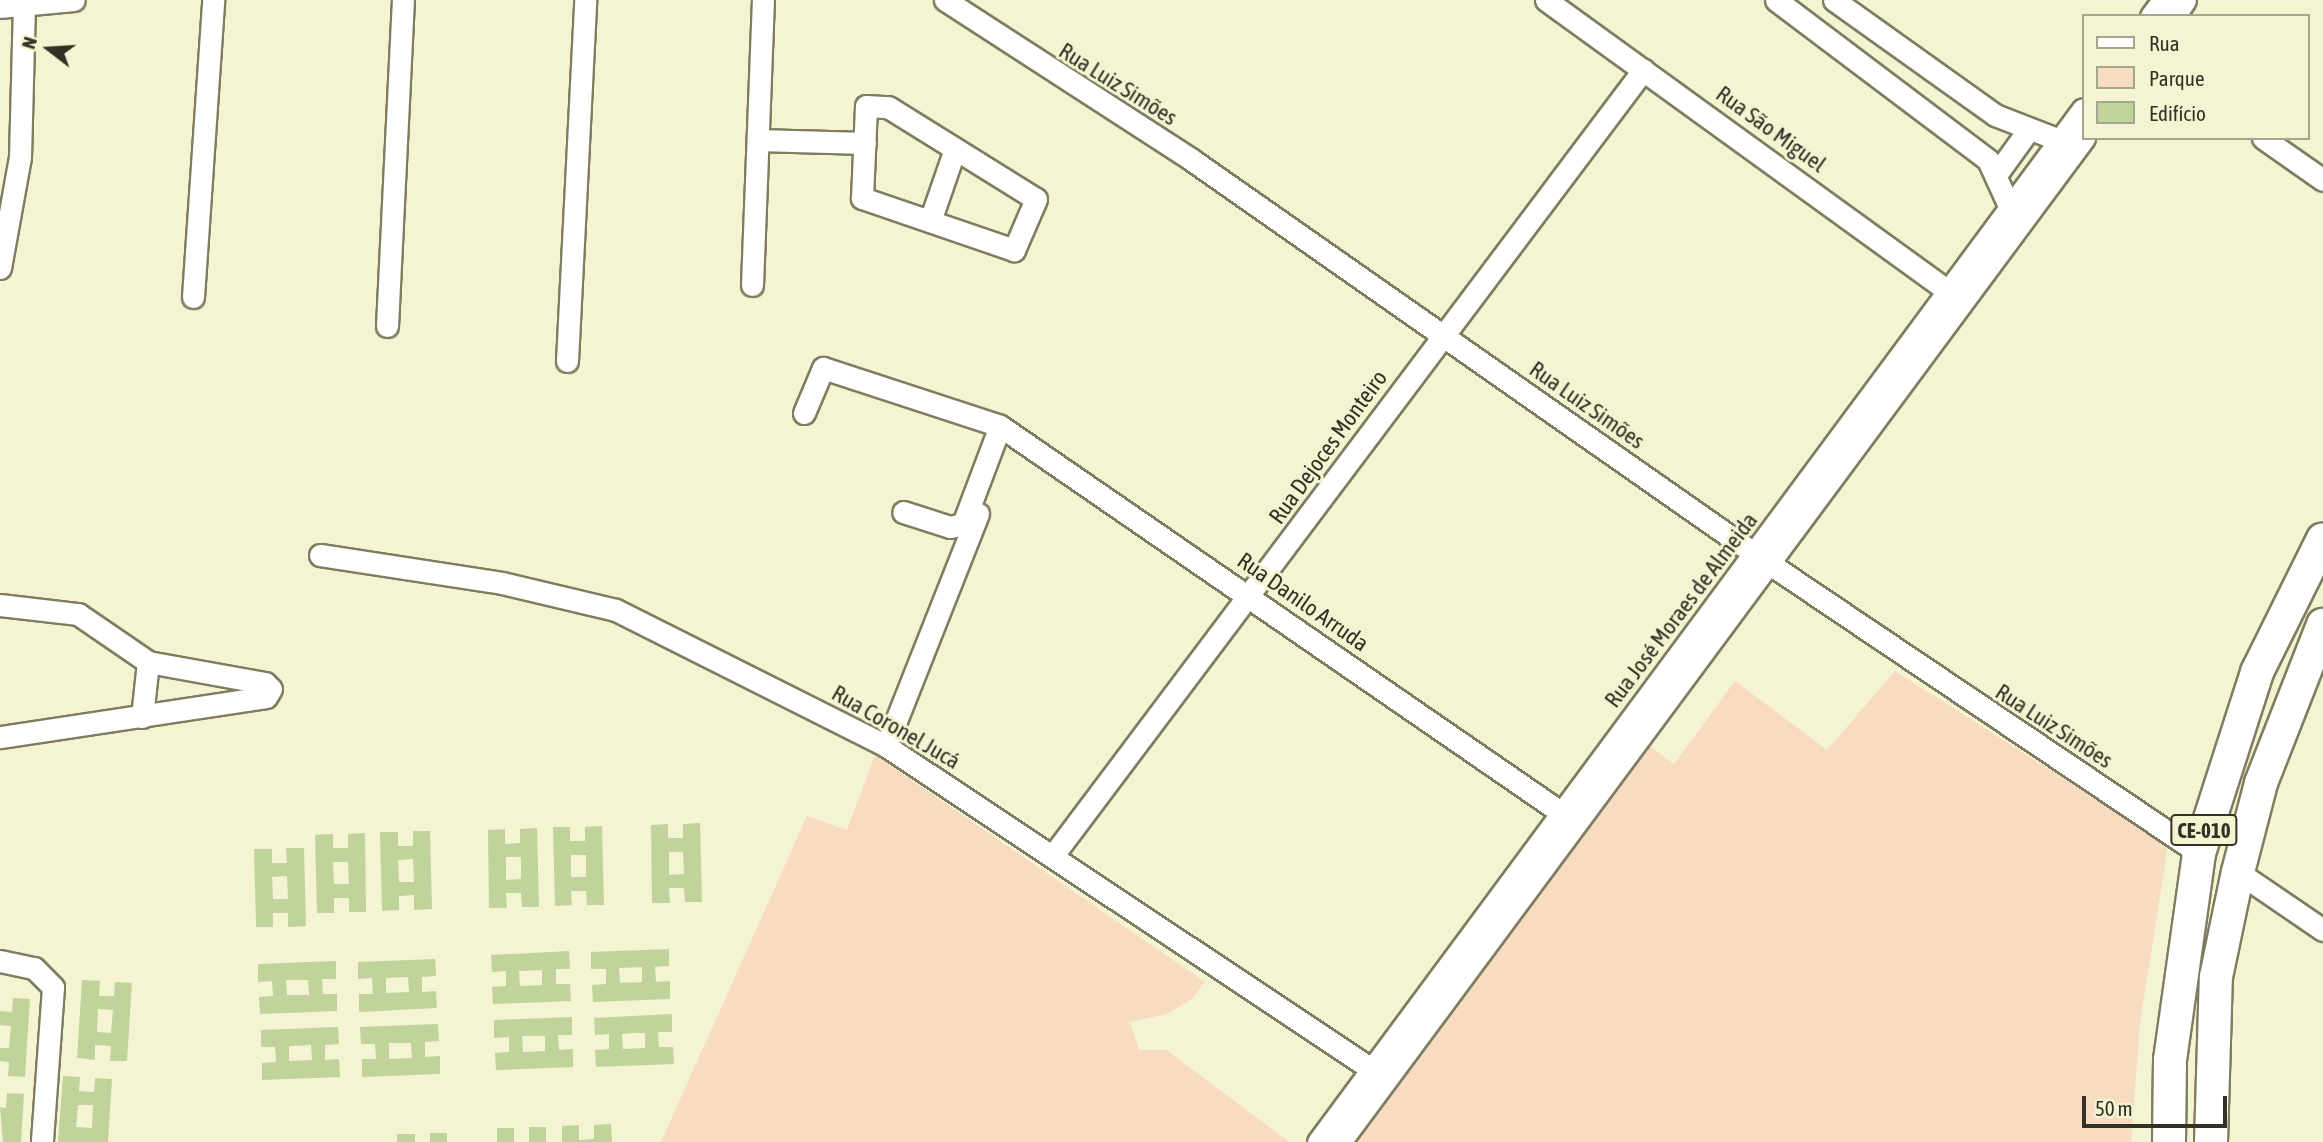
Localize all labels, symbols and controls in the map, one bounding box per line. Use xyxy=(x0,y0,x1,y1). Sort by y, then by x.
north arrow xyxy=(14,14,84,84)
legend xyxy=(2082,14,2309,140)
text: Rua xyxy=(2149,31,2179,55)
text: N xyxy=(17,34,41,51)
street label: Rua Luiz Simões xyxy=(1054,37,1182,131)
text: Parque xyxy=(2149,66,2204,90)
street label: Rua São Miguel xyxy=(1711,80,1831,178)
text: Edifício xyxy=(2149,101,2206,125)
street label: Rua Luiz Simões xyxy=(1524,355,1650,455)
street label: Rua Dejoces Monteiro xyxy=(1263,365,1393,529)
street label: Rua José Moraes de Almeida xyxy=(1599,507,1763,713)
street label: Rua Danilo Arruda xyxy=(1232,547,1374,657)
street label: Rua Luiz Simões xyxy=(1990,678,2118,774)
street label: Rua Coronel Jucá xyxy=(827,679,965,775)
road number: CE-010 xyxy=(2169,812,2239,848)
scale bar xyxy=(2085,1082,2230,1126)
text: 50 m xyxy=(2095,1096,2133,1120)

